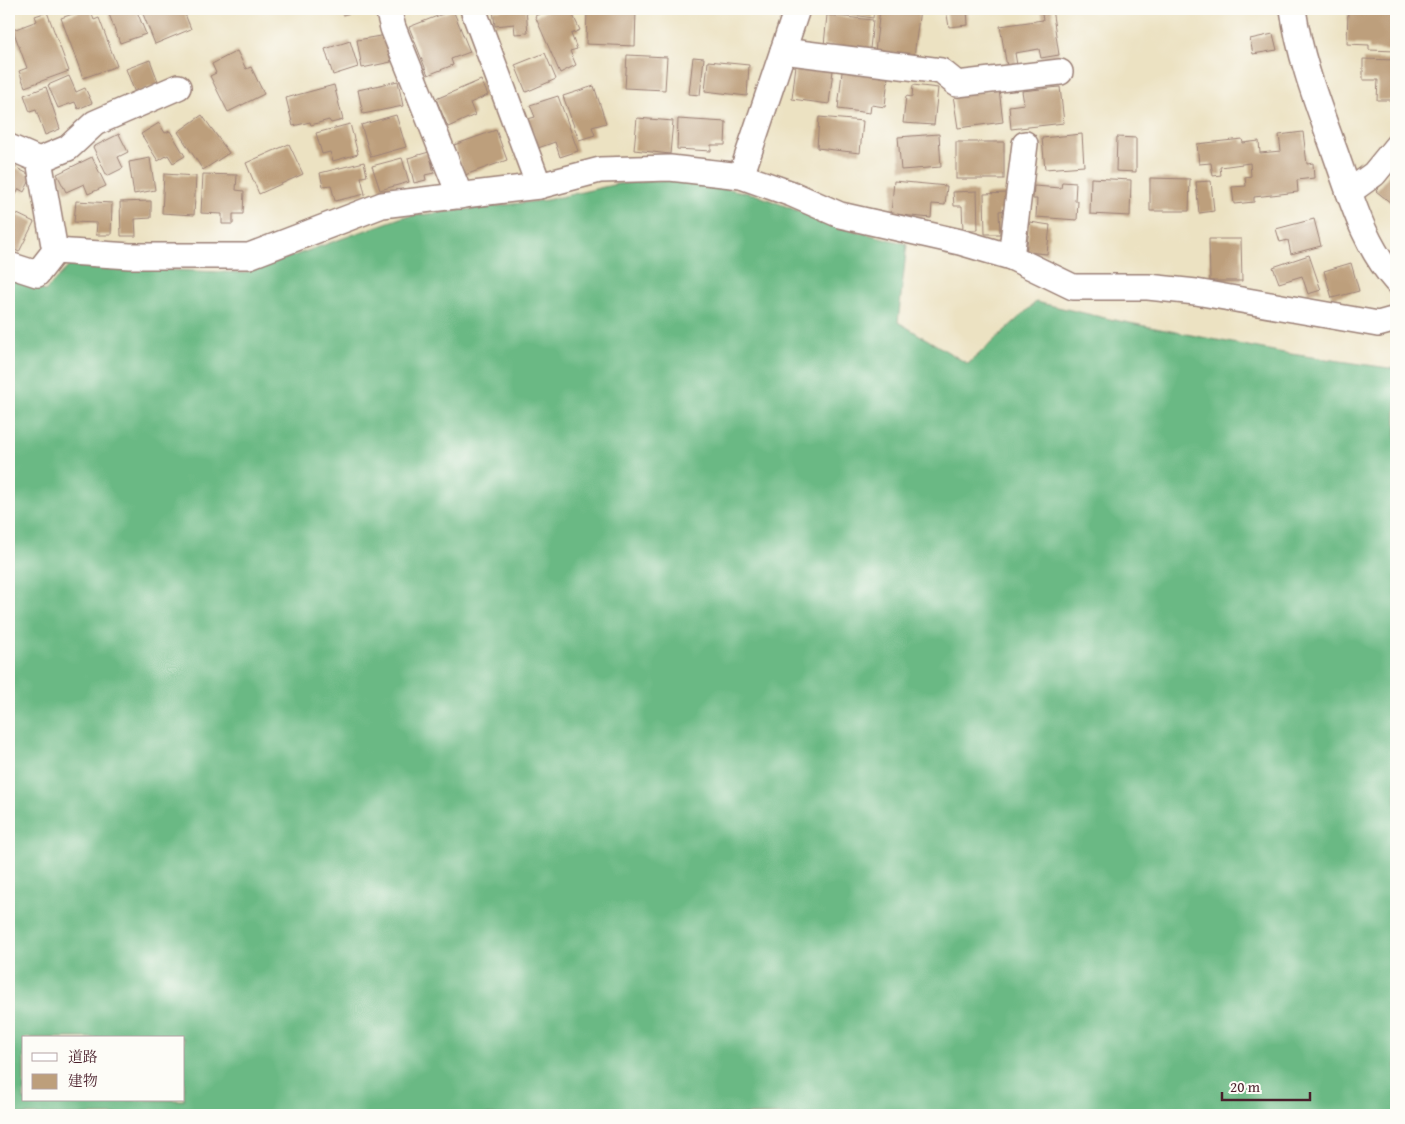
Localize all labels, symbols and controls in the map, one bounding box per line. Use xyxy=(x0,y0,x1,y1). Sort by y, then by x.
legend xyxy=(22,1036,185,1102)
text: 道路 xyxy=(68,1046,98,1067)
scale bar xyxy=(1222,1069,1310,1101)
text: 建物 xyxy=(68,1070,98,1091)
text: 20 m xyxy=(1230,1076,1261,1097)

